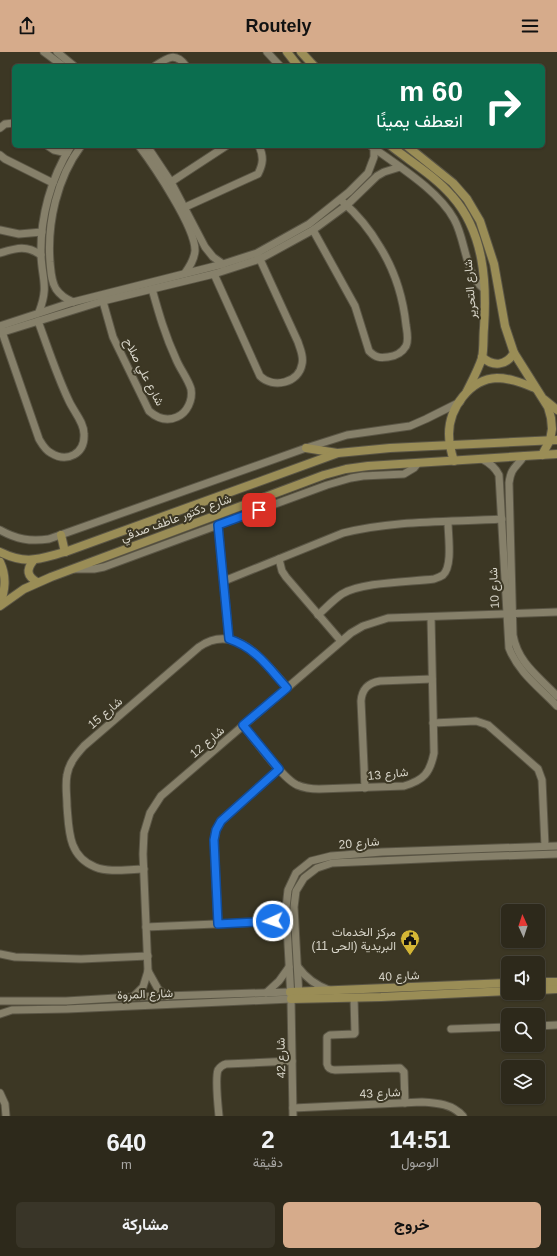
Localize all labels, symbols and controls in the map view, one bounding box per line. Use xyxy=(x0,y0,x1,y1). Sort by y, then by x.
icon: share xyxy=(16,15,38,37)
icon: menu xyxy=(519,15,541,37)
text: Routely xyxy=(246,16,312,36)
text: 60 m xyxy=(399,76,463,107)
icon: right xyxy=(477,80,529,132)
text: انعطف يمينًا xyxy=(376,111,463,131)
street label: شارع التحرير xyxy=(461,259,481,320)
street label: شارع علي صلاح xyxy=(118,336,167,409)
street label: شارع دكتور عاطف صدقي xyxy=(119,491,234,547)
pin xyxy=(242,493,276,527)
icon: arrive xyxy=(248,499,270,521)
street label: شارع 10 xyxy=(486,567,504,609)
street label: شارع 15 xyxy=(85,694,126,733)
street label: شارع 12 xyxy=(187,723,228,762)
street label: شارع 13 xyxy=(367,765,409,785)
street label: شارع 20 xyxy=(338,834,380,854)
position arrow xyxy=(252,900,294,942)
north arrow xyxy=(501,904,545,948)
map controls xyxy=(501,904,545,1104)
place label: مركز الخدمات البريدية (الحى 11) xyxy=(312,925,396,954)
public building icon: مركز الخدمات البريدية (الحى 11) xyxy=(399,928,421,956)
button: sound xyxy=(501,956,545,1000)
street label: شارع 40 xyxy=(378,968,420,986)
street label: شارع المروة xyxy=(117,986,173,1004)
button: search xyxy=(501,1008,545,1052)
street label: شارع 42 xyxy=(274,1037,290,1079)
button: layers xyxy=(501,1060,545,1104)
street label: شارع 43 xyxy=(359,1085,401,1103)
text: 2 xyxy=(261,1126,275,1153)
text: 14:51 xyxy=(389,1126,451,1153)
text: 640 xyxy=(106,1129,146,1156)
text: دقيقة xyxy=(253,1155,283,1170)
text: الوصول xyxy=(401,1155,439,1170)
text: m xyxy=(121,1157,132,1172)
button: مشاركة xyxy=(16,1202,275,1248)
button: خروج xyxy=(283,1202,541,1248)

